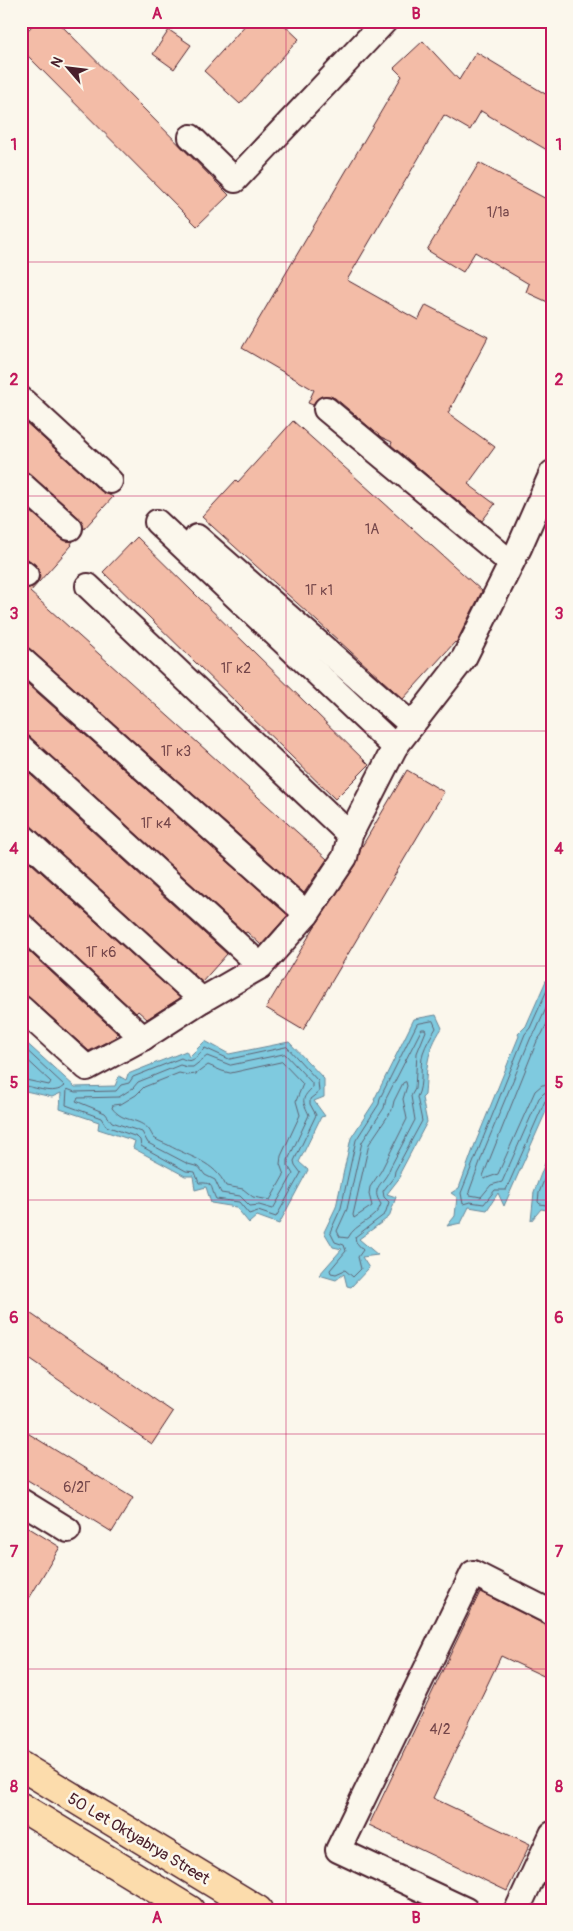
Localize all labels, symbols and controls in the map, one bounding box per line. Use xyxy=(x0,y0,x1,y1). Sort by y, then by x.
text: A xyxy=(152,4,163,24)
text: B xyxy=(411,4,421,24)
north arrow xyxy=(42,42,92,92)
text: N xyxy=(47,54,67,70)
text: 1 xyxy=(11,135,17,155)
text: 1 xyxy=(556,135,562,155)
house number: 1/1а xyxy=(487,204,509,221)
text: 2 xyxy=(10,370,19,390)
text: 2 xyxy=(555,370,564,390)
house number: 1А xyxy=(365,521,379,538)
house number: 1Г к1 xyxy=(305,582,333,599)
text: 3 xyxy=(10,604,19,624)
text: 3 xyxy=(555,604,564,624)
house number: 1Г к2 xyxy=(221,660,251,677)
house number: 1Г к3 xyxy=(161,743,191,760)
house number: 1Г к4 xyxy=(141,815,171,832)
text: 4 xyxy=(9,839,19,859)
text: 4 xyxy=(554,839,564,859)
house number: 1Г к6 xyxy=(86,944,116,961)
text: 5 xyxy=(10,1073,19,1093)
text: 5 xyxy=(555,1073,564,1093)
text: 6 xyxy=(9,1308,19,1328)
text: 6 xyxy=(554,1308,564,1328)
house number: 6/2Г xyxy=(63,1479,91,1496)
text: 7 xyxy=(10,1542,19,1562)
text: 7 xyxy=(555,1542,564,1562)
house number: 4/2 xyxy=(430,1721,451,1738)
text: 8 xyxy=(10,1777,18,1797)
text: 8 xyxy=(555,1777,563,1797)
street label: 50 Let Oktyabrya Street xyxy=(64,1789,214,1889)
text: A xyxy=(152,1908,163,1928)
text: B xyxy=(411,1908,421,1928)

